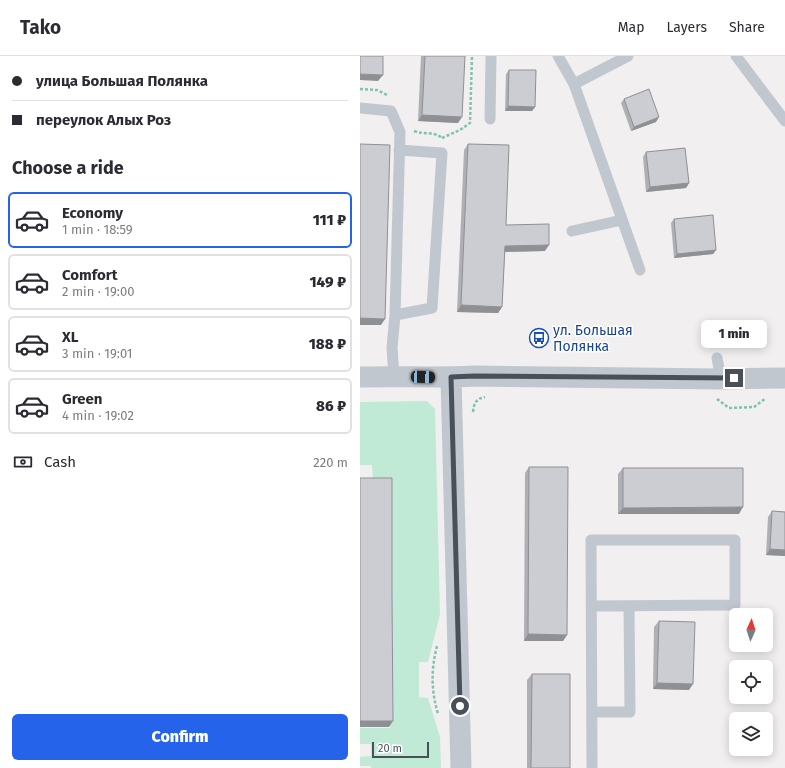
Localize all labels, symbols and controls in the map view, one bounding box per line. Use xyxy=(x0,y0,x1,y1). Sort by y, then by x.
text: Tako xyxy=(20,16,61,39)
text: Map xyxy=(618,19,644,36)
text: Layers xyxy=(666,19,707,36)
text: Share xyxy=(729,19,765,36)
text: улица Большая Полянка xyxy=(36,72,208,90)
text: переулок Алых Роз xyxy=(36,111,171,129)
text: Choose a ride xyxy=(12,157,124,179)
icon: car xyxy=(14,202,50,238)
text: Economy xyxy=(62,204,123,222)
text: 111 ₽ xyxy=(313,211,346,229)
text: 1 min · 18:59 xyxy=(62,222,133,237)
icon: car xyxy=(14,264,50,300)
text: Comfort xyxy=(62,266,118,284)
text: 149 ₽ xyxy=(310,273,346,291)
text: 2 min · 19:00 xyxy=(62,284,134,299)
callout: 1 min xyxy=(701,320,767,348)
place label: ул. Большая Полянка xyxy=(553,322,633,355)
icon: car xyxy=(14,326,50,362)
text: 1 min xyxy=(718,326,750,341)
bus stop icon: ул. Большая Полянка xyxy=(528,327,550,349)
text: XL xyxy=(62,328,78,346)
text: 188 ₽ xyxy=(309,335,346,353)
text: 3 min · 19:01 xyxy=(62,346,133,361)
route end xyxy=(725,369,743,387)
car xyxy=(411,371,435,383)
icon: car xyxy=(14,388,50,424)
text: Green xyxy=(62,390,102,408)
text: 86 ₽ xyxy=(316,397,346,415)
text: 4 min · 19:02 xyxy=(62,408,134,423)
icon: cash xyxy=(12,451,34,473)
text: Cash xyxy=(44,453,76,471)
text: 220 m xyxy=(313,455,348,470)
north arrow xyxy=(729,608,773,652)
map controls xyxy=(729,608,773,756)
button: locate xyxy=(729,660,773,704)
route start xyxy=(451,697,469,715)
button: layers xyxy=(729,712,773,756)
button: Confirm xyxy=(12,714,348,760)
scale bar xyxy=(372,740,429,759)
text: 20 m xyxy=(378,742,402,755)

